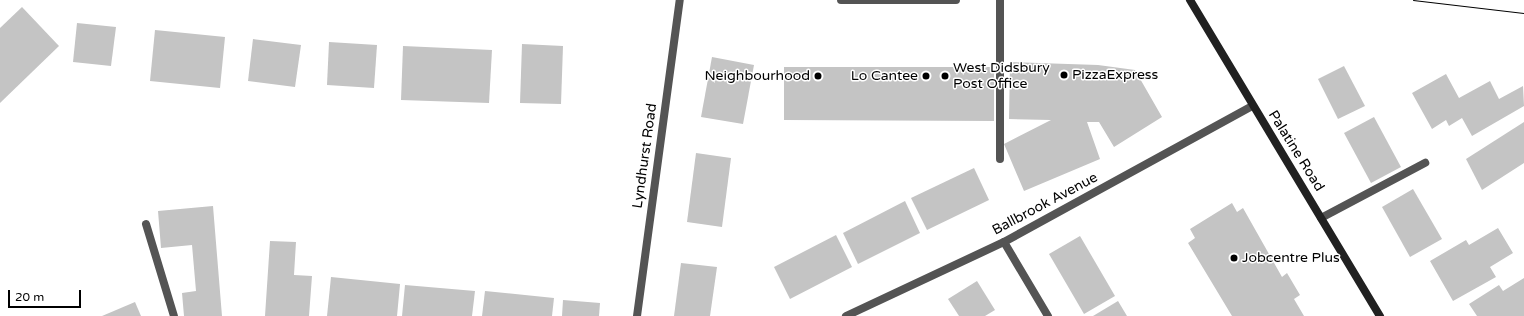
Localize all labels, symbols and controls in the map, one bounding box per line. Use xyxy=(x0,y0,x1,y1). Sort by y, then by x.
place label: West Didsbury Post Office xyxy=(953,60,1050,92)
place label: PizzaExpress xyxy=(1072,67,1158,83)
place label: Neighbourhood xyxy=(705,68,810,84)
place label: Lo Cantee xyxy=(851,68,918,84)
marker: PizzaExpress xyxy=(1059,70,1069,80)
marker: Neighbourhood xyxy=(813,71,823,81)
marker: Lo Cantee xyxy=(921,71,931,81)
marker: West Didsbury Post Office xyxy=(940,71,950,81)
street label: Lyndhurst Road xyxy=(629,102,661,210)
street label: Palatine Road xyxy=(1264,107,1328,195)
street label: Ballbrook Avenue xyxy=(989,169,1101,239)
place label: Jobcentre Plus xyxy=(1242,250,1340,266)
marker: Jobcentre Plus xyxy=(1229,253,1239,263)
scale bar xyxy=(10,282,83,308)
text: 20 m xyxy=(15,290,44,304)

